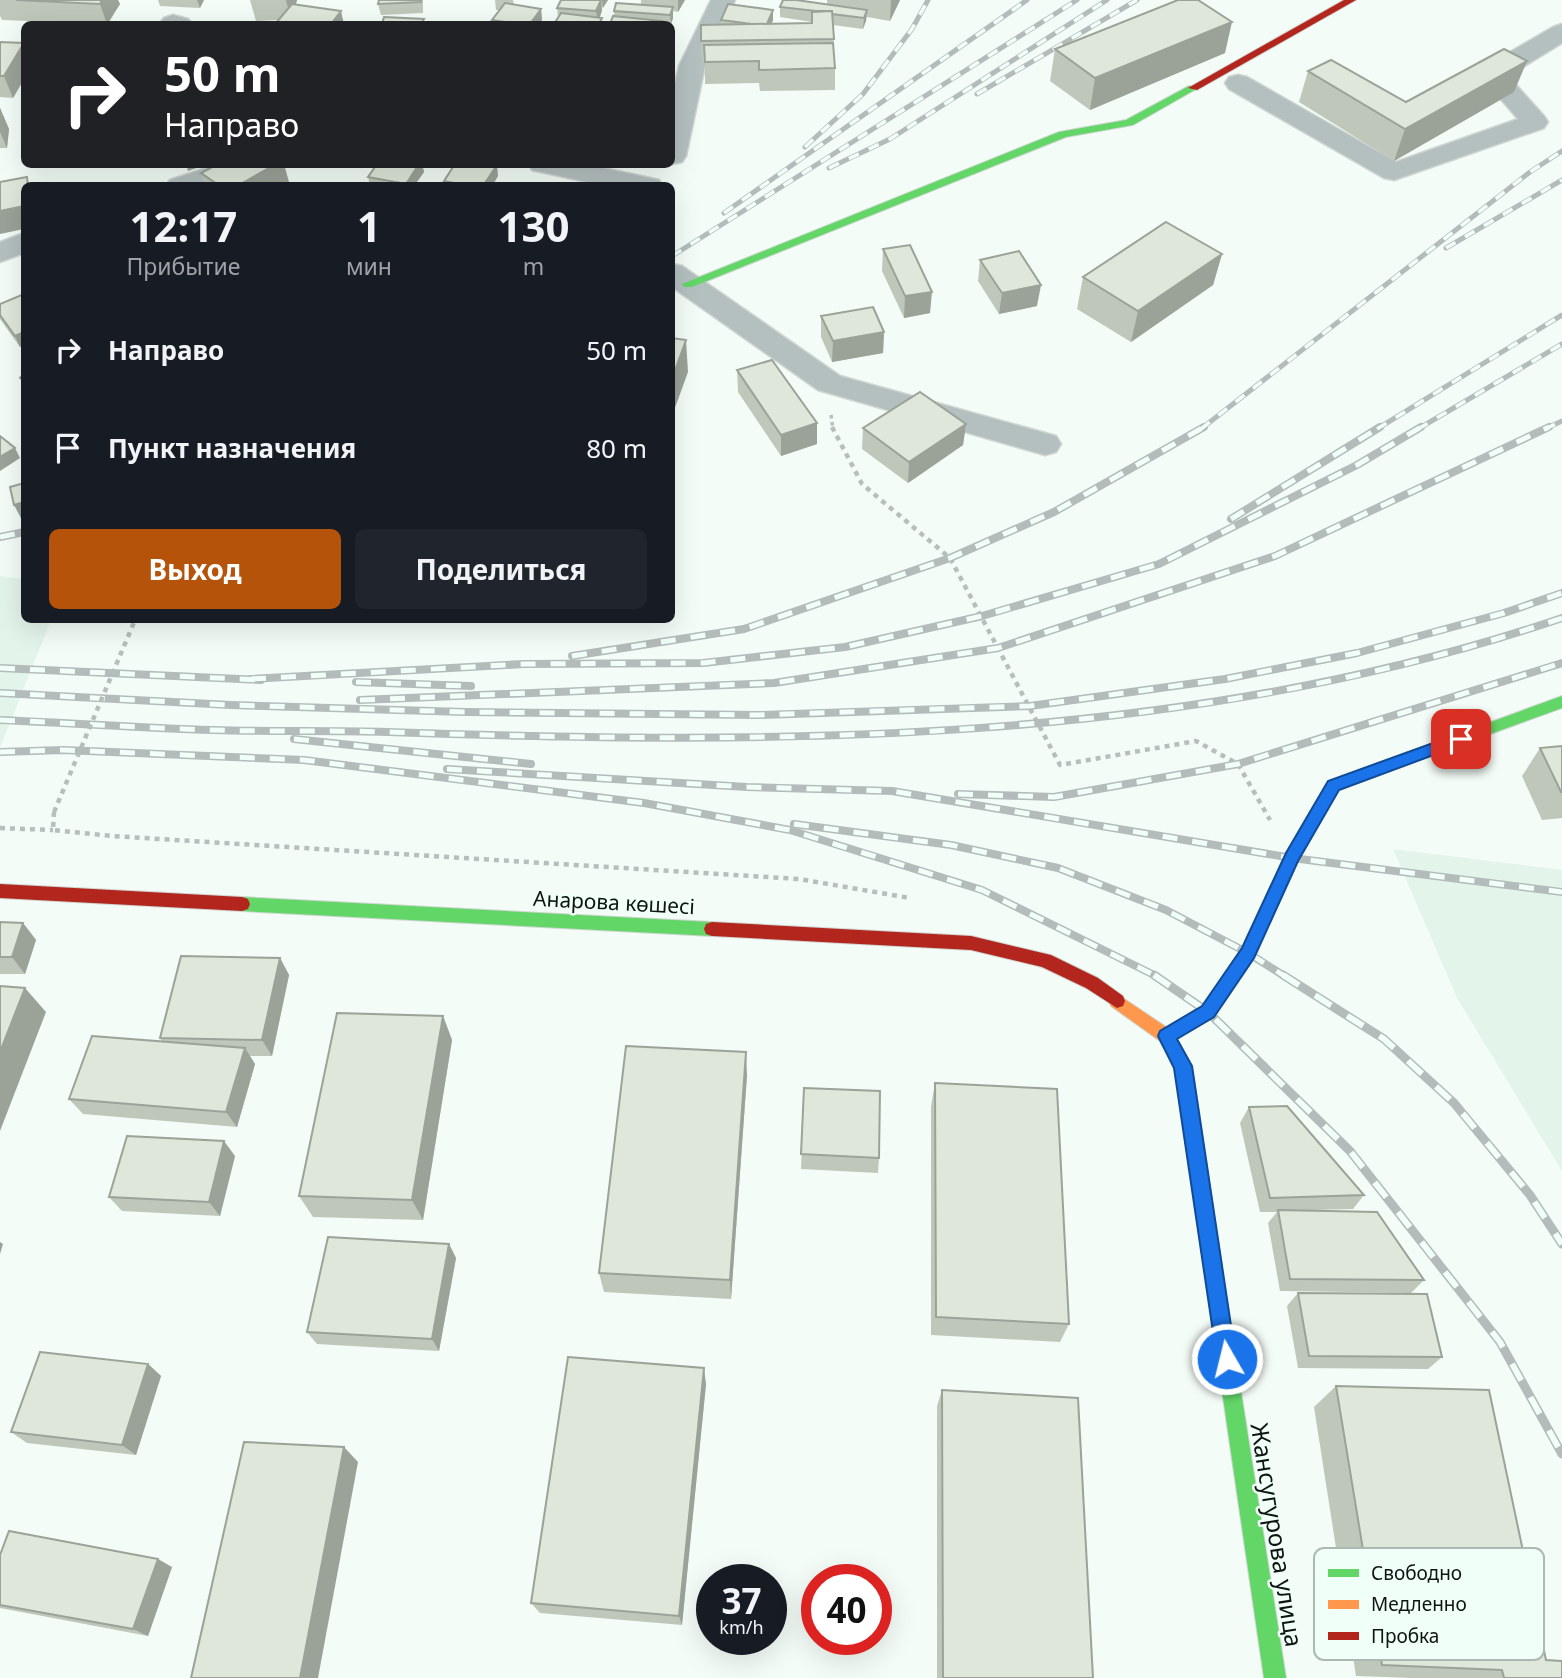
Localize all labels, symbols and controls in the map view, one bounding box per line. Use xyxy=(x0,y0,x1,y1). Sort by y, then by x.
text: 50 m xyxy=(164,40,281,106)
icon: right xyxy=(49,49,140,140)
text: Направо xyxy=(164,103,299,146)
text: 12:17 xyxy=(130,197,237,254)
text: 1 xyxy=(357,197,381,254)
text: 130 xyxy=(497,197,570,254)
text: Прибытие xyxy=(126,250,240,282)
text: мин xyxy=(346,250,392,282)
text: m xyxy=(523,250,544,282)
icon: right xyxy=(49,331,87,369)
text: Направо xyxy=(108,332,224,368)
text: 50 m xyxy=(586,332,647,368)
icon: arrive xyxy=(49,429,87,467)
text: Пункт назначения xyxy=(108,430,356,466)
text: 80 m xyxy=(586,430,647,466)
button: Выход xyxy=(49,529,341,609)
button: Поделиться xyxy=(355,529,647,609)
pin xyxy=(1431,709,1491,769)
icon: arrive xyxy=(1442,720,1480,758)
street label: Анарова көшесі xyxy=(533,884,696,920)
position arrow xyxy=(1190,1322,1264,1396)
street label: Жансугурова улица xyxy=(1243,1420,1311,1649)
legend xyxy=(1314,1548,1544,1660)
text: Свободно xyxy=(1371,1560,1462,1586)
speed limit sign: 40 xyxy=(801,1564,892,1655)
text: 37 xyxy=(721,1577,762,1624)
text: Медленно xyxy=(1371,1591,1467,1617)
text: km/h xyxy=(719,1615,764,1639)
text: Пробка xyxy=(1371,1623,1439,1649)

